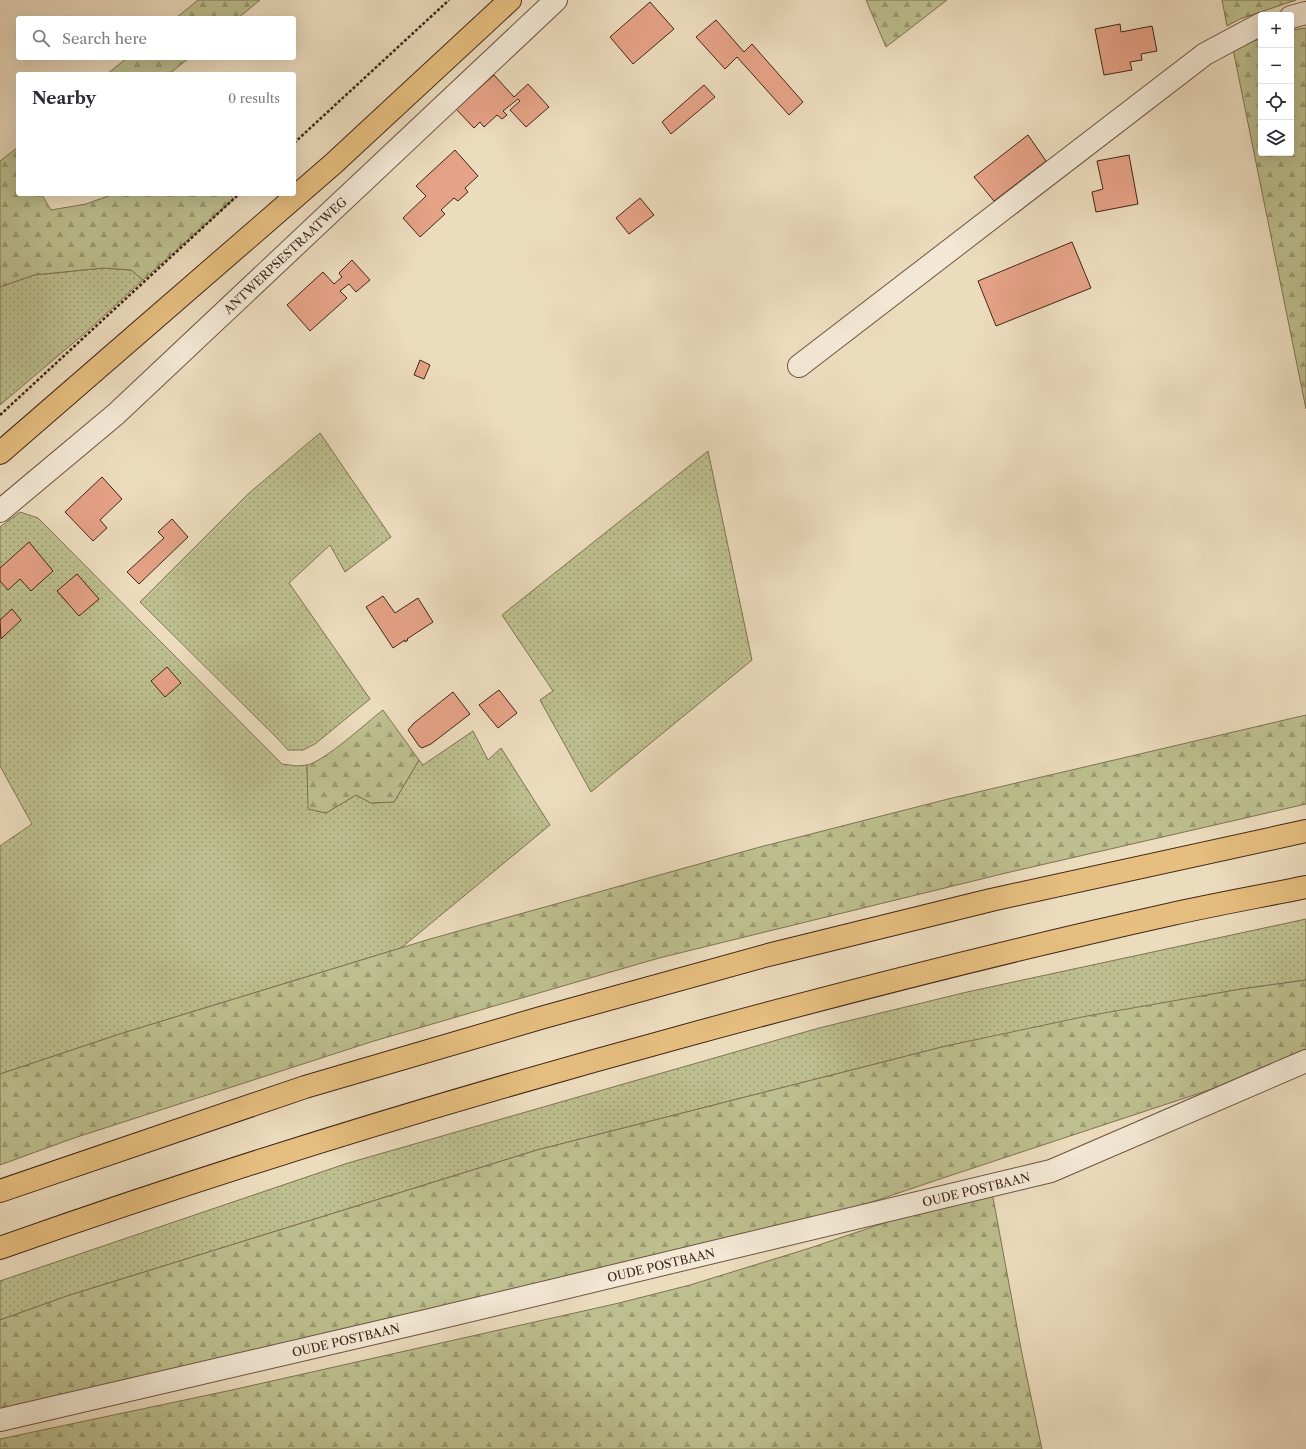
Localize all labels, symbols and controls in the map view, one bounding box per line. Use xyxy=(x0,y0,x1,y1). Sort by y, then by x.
map controls xyxy=(1258,12,1294,156)
button: + xyxy=(1258,12,1294,48)
search box xyxy=(16,16,296,60)
icon: search xyxy=(30,27,52,49)
text: Search here xyxy=(62,29,147,48)
button: − xyxy=(1258,48,1294,84)
button: locate xyxy=(1258,84,1294,120)
text: Nearby xyxy=(32,88,96,108)
text: 0 results xyxy=(228,90,280,106)
button: layers xyxy=(1258,120,1294,156)
street label: ANTWERPSESTRAATWEG xyxy=(219,193,350,317)
street label: OUDE POSTBAAN xyxy=(921,1169,1031,1209)
street label: OUDE POSTBAAN xyxy=(606,1244,716,1285)
street label: OUDE POSTBAAN xyxy=(290,1320,401,1359)

